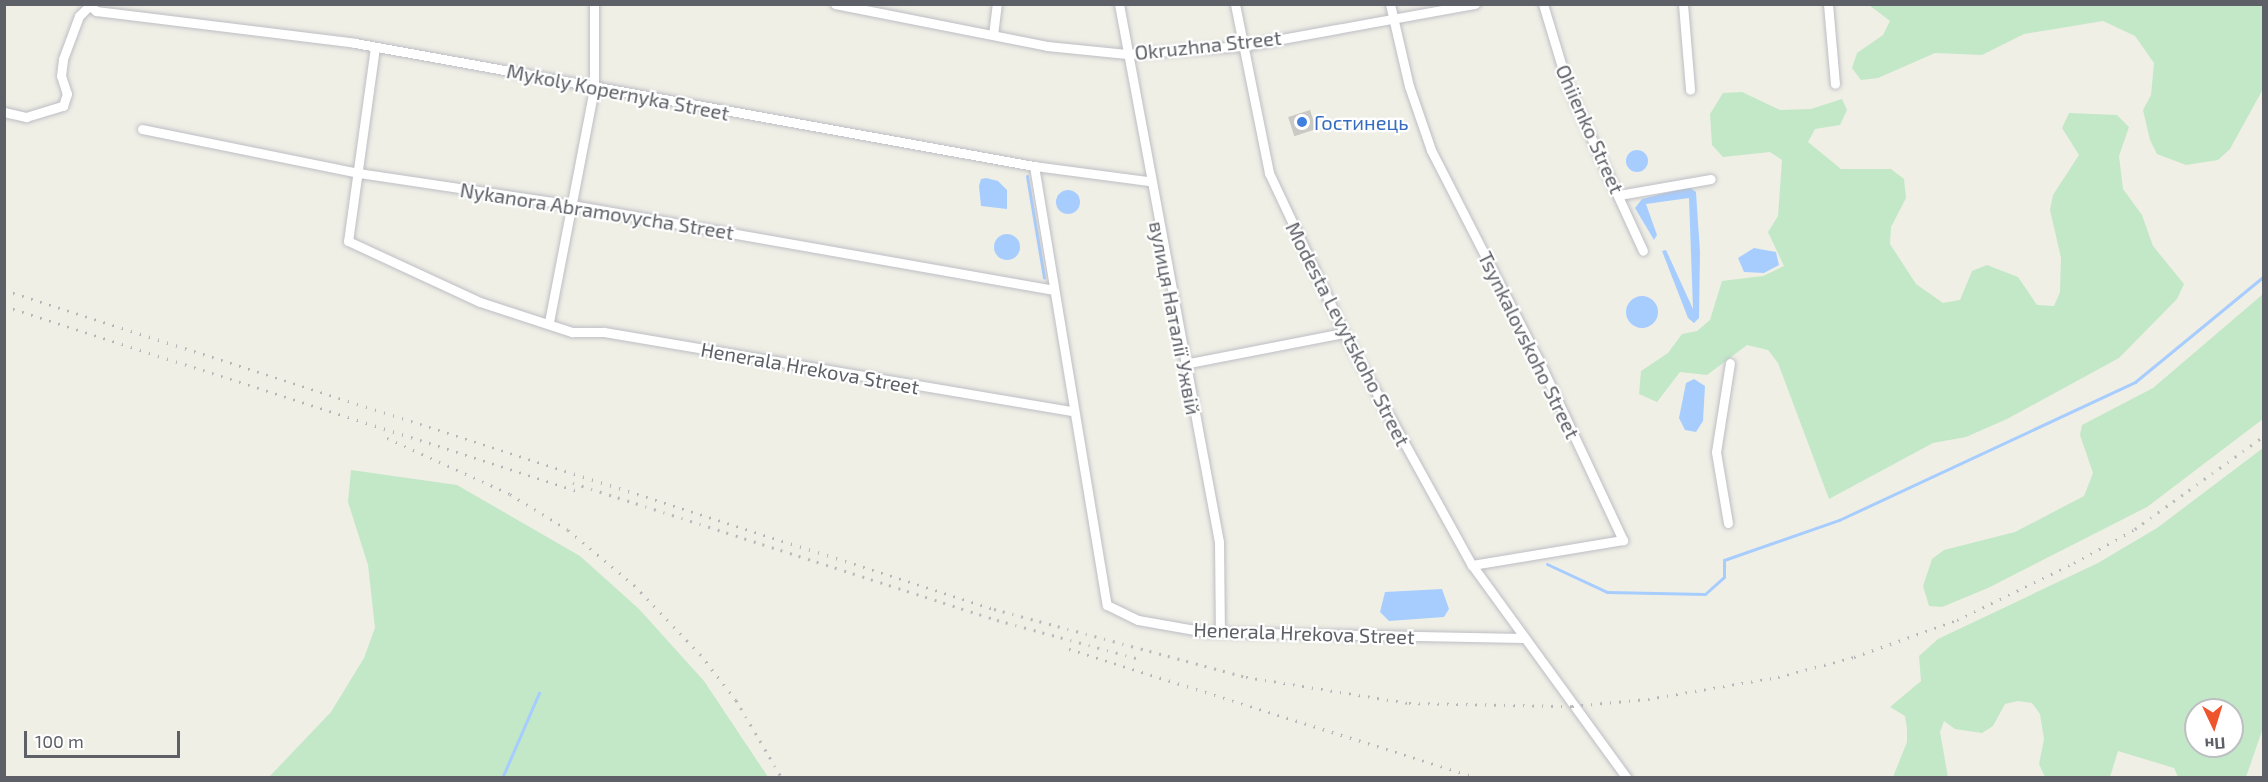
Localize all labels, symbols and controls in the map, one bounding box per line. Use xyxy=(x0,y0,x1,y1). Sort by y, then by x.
street label: Okruzhna Street xyxy=(1133,25,1283,65)
street label: Mykoly Kopernyka Street xyxy=(505,59,731,125)
street label: Ohiienko Street xyxy=(1551,61,1629,197)
place label: Гостинець xyxy=(1314,110,1409,134)
marker: Гостинець xyxy=(1295,115,1309,129)
street label: Nykanora Abramovycha Street xyxy=(458,177,736,245)
street label: Modesta Levytskoho Street xyxy=(1281,218,1415,450)
street label: вулиця Наталії Ужвій xyxy=(1144,219,1206,417)
street label: Tsynkalovskoho Street xyxy=(1473,247,1585,443)
street label: Henerala Hrekova Street xyxy=(699,337,921,399)
street label: Henerala Hrekova Street xyxy=(1193,617,1415,649)
north arrow xyxy=(2184,698,2244,758)
scale bar xyxy=(27,719,183,757)
text: 100 m xyxy=(35,730,84,752)
text: Пн xyxy=(2204,734,2226,755)

